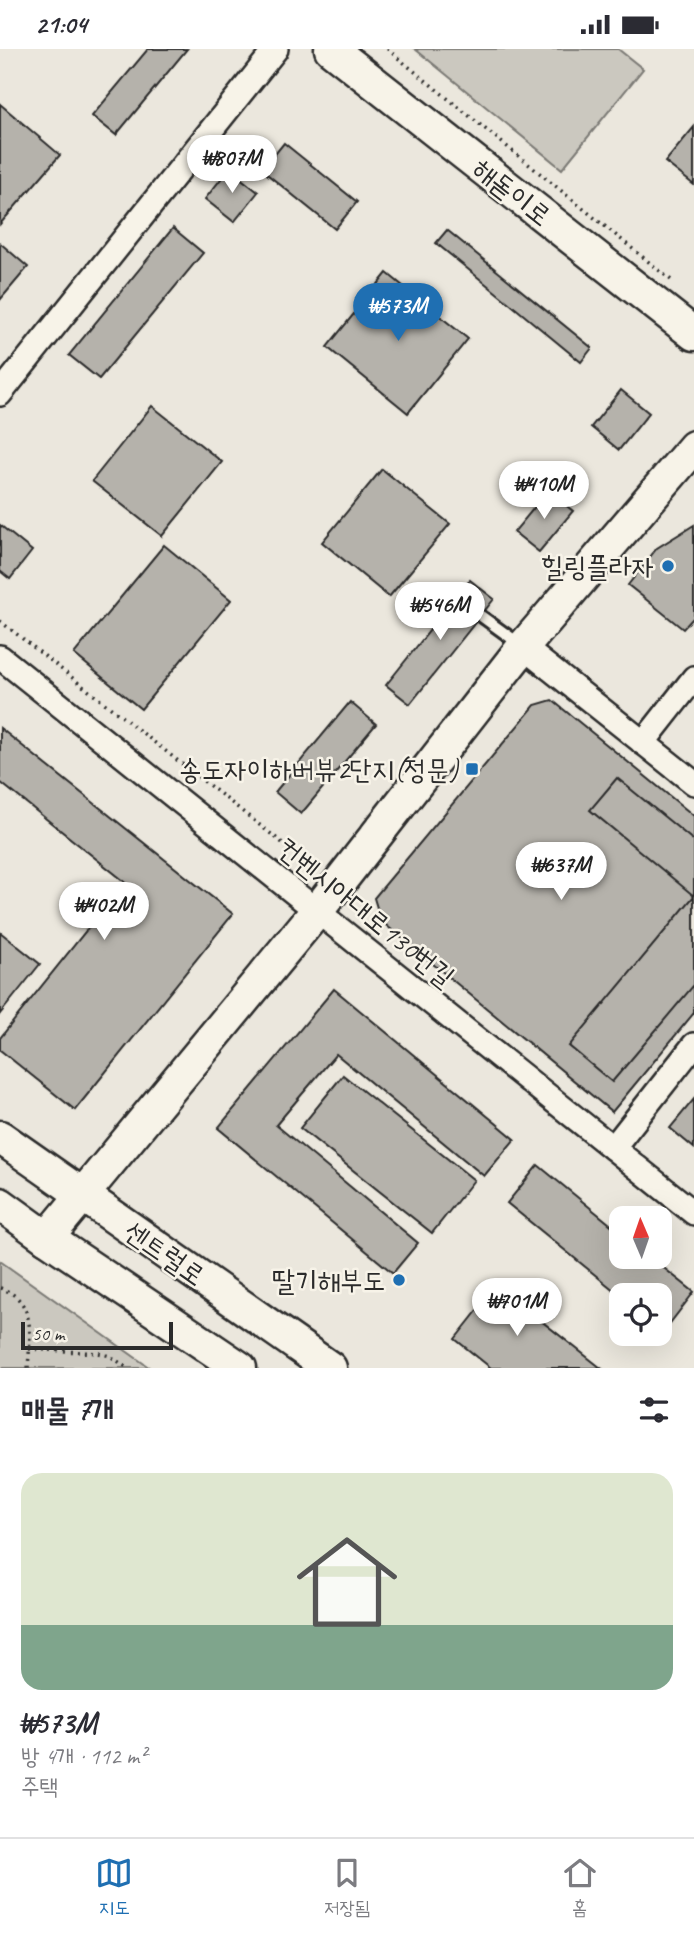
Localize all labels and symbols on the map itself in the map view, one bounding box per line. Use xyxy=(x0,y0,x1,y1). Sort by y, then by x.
pin: ₩807M xyxy=(183,135,281,195)
street label: 해돋이로 xyxy=(466,150,558,234)
pin: ₩573M xyxy=(349,283,447,343)
pin: ₩410M xyxy=(495,461,593,521)
place label: 힐링플라자 xyxy=(541,549,654,584)
marker: 힐링플라자 xyxy=(660,558,676,574)
pin: ₩546M xyxy=(391,583,489,642)
place label: 송도자이하버뷰2단지(정문) xyxy=(179,752,460,787)
marker: 송도자이하버뷰2단지(정문) xyxy=(464,761,480,777)
street label: 컨벤시아대로130번길 xyxy=(270,830,462,994)
pin: ₩637M xyxy=(512,843,610,902)
pin: ₩402M xyxy=(55,883,153,942)
north arrow xyxy=(609,1206,672,1269)
street label: 센트럴로 xyxy=(118,1213,212,1293)
place label: 딸기해부도 xyxy=(272,1263,385,1298)
marker: 딸기해부도 xyxy=(391,1272,407,1288)
pin: ₩701M xyxy=(468,1279,566,1338)
scale bar xyxy=(21,1319,173,1351)

